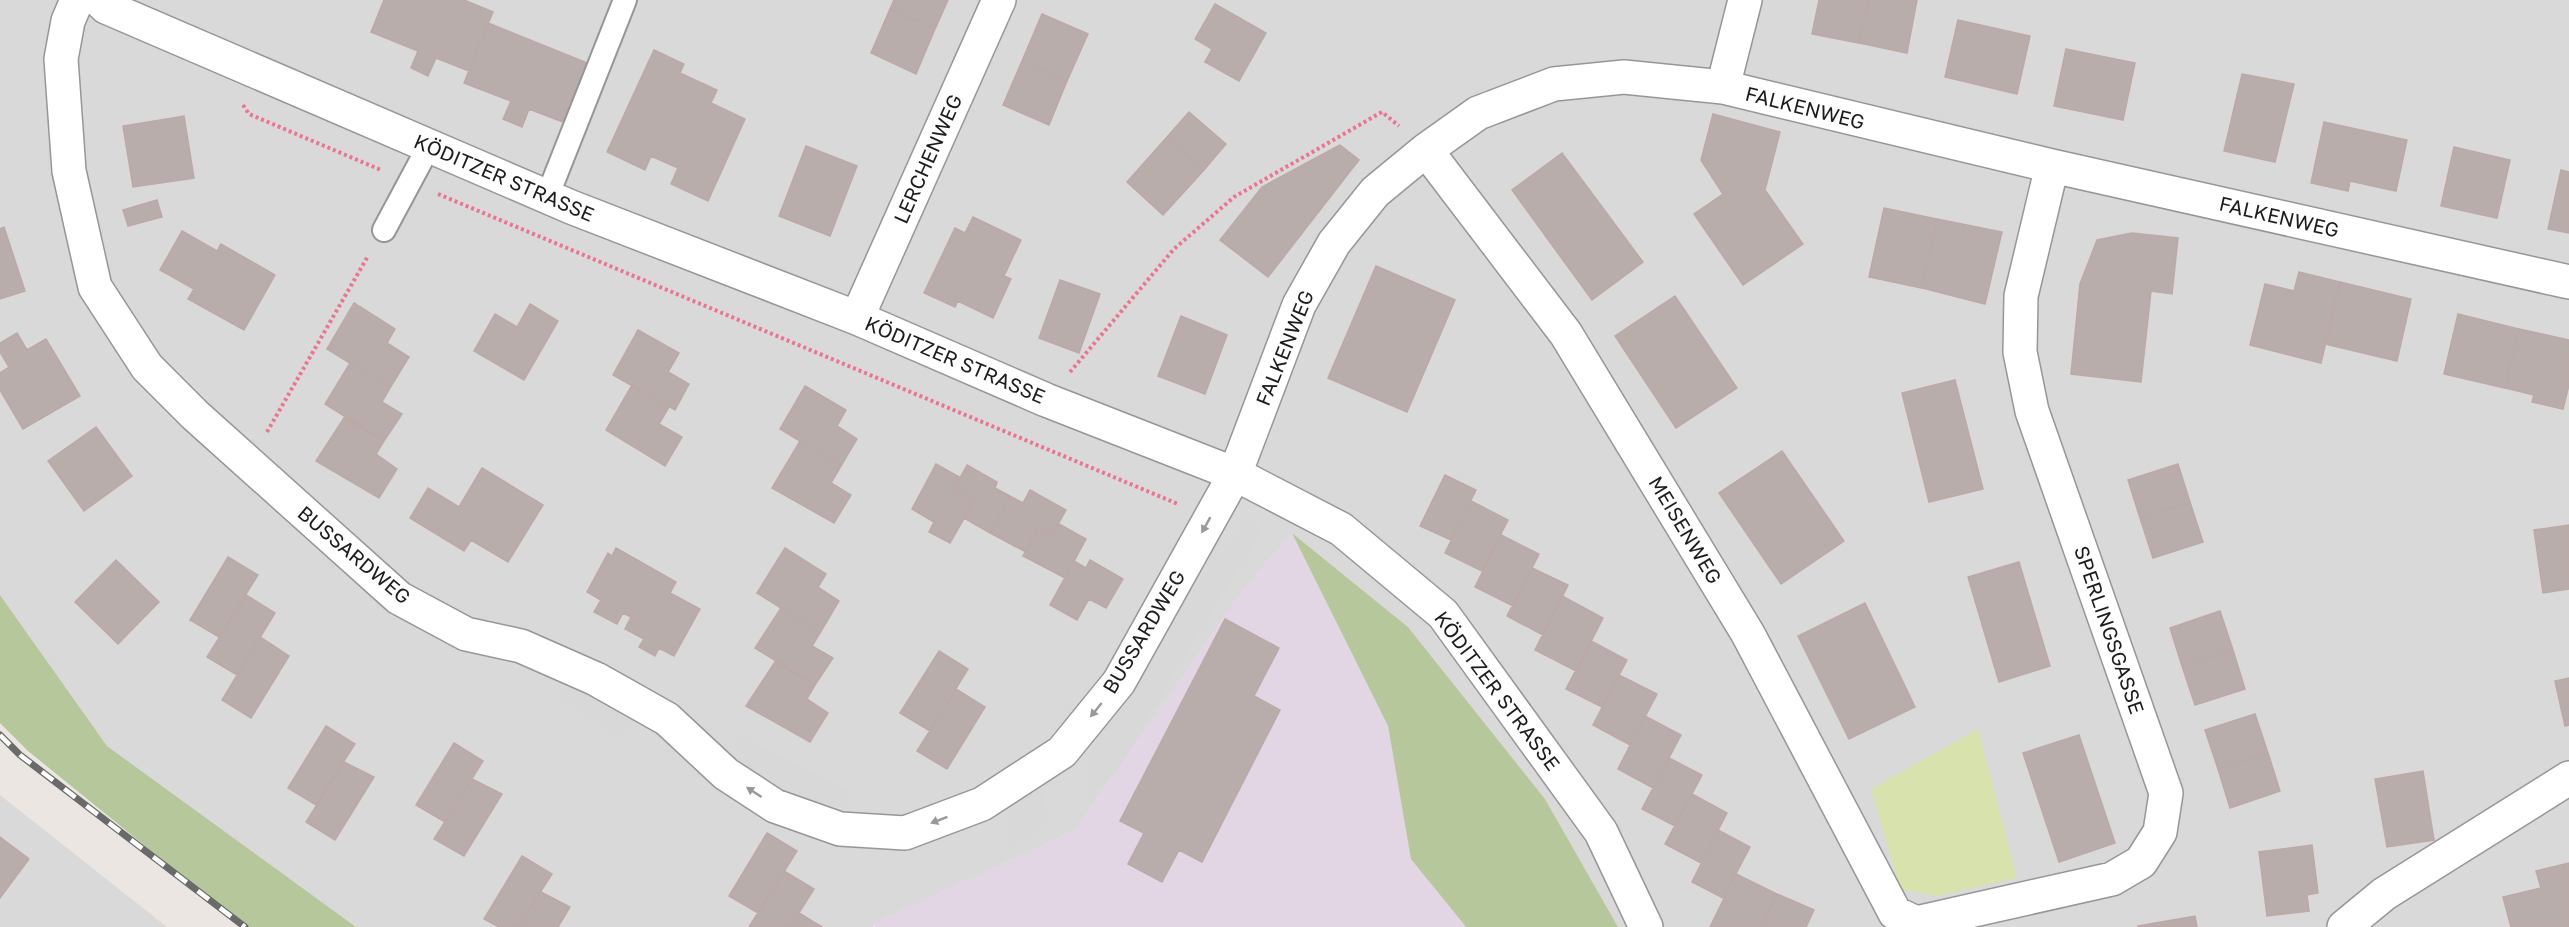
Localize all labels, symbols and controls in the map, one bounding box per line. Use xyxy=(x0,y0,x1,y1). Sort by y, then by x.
street label: FALKENWEG xyxy=(1743,81,1867,133)
street label: LERCHENWEG xyxy=(888,90,966,227)
street label: KÖDITZER STRASSE xyxy=(411,128,598,226)
street label: FALKENWEG xyxy=(2217,191,2341,241)
street label: FALKENWEG xyxy=(1250,287,1318,409)
street label: KÖDITZER STRASSE xyxy=(862,310,1049,408)
street label: MEISENWEG xyxy=(1644,471,1727,588)
street label: BUSSARDWEG xyxy=(293,500,416,608)
one-way arrow xyxy=(1201,517,1211,534)
street label: SPERLINGSGASSE xyxy=(2070,542,2150,717)
street label: BUSSARDWEG xyxy=(1097,565,1189,697)
street label: KÖDITZER STRASSE xyxy=(1430,606,1566,775)
one-way arrow xyxy=(1090,703,1102,718)
one-way arrow xyxy=(746,787,763,798)
one-way arrow xyxy=(930,816,948,826)

